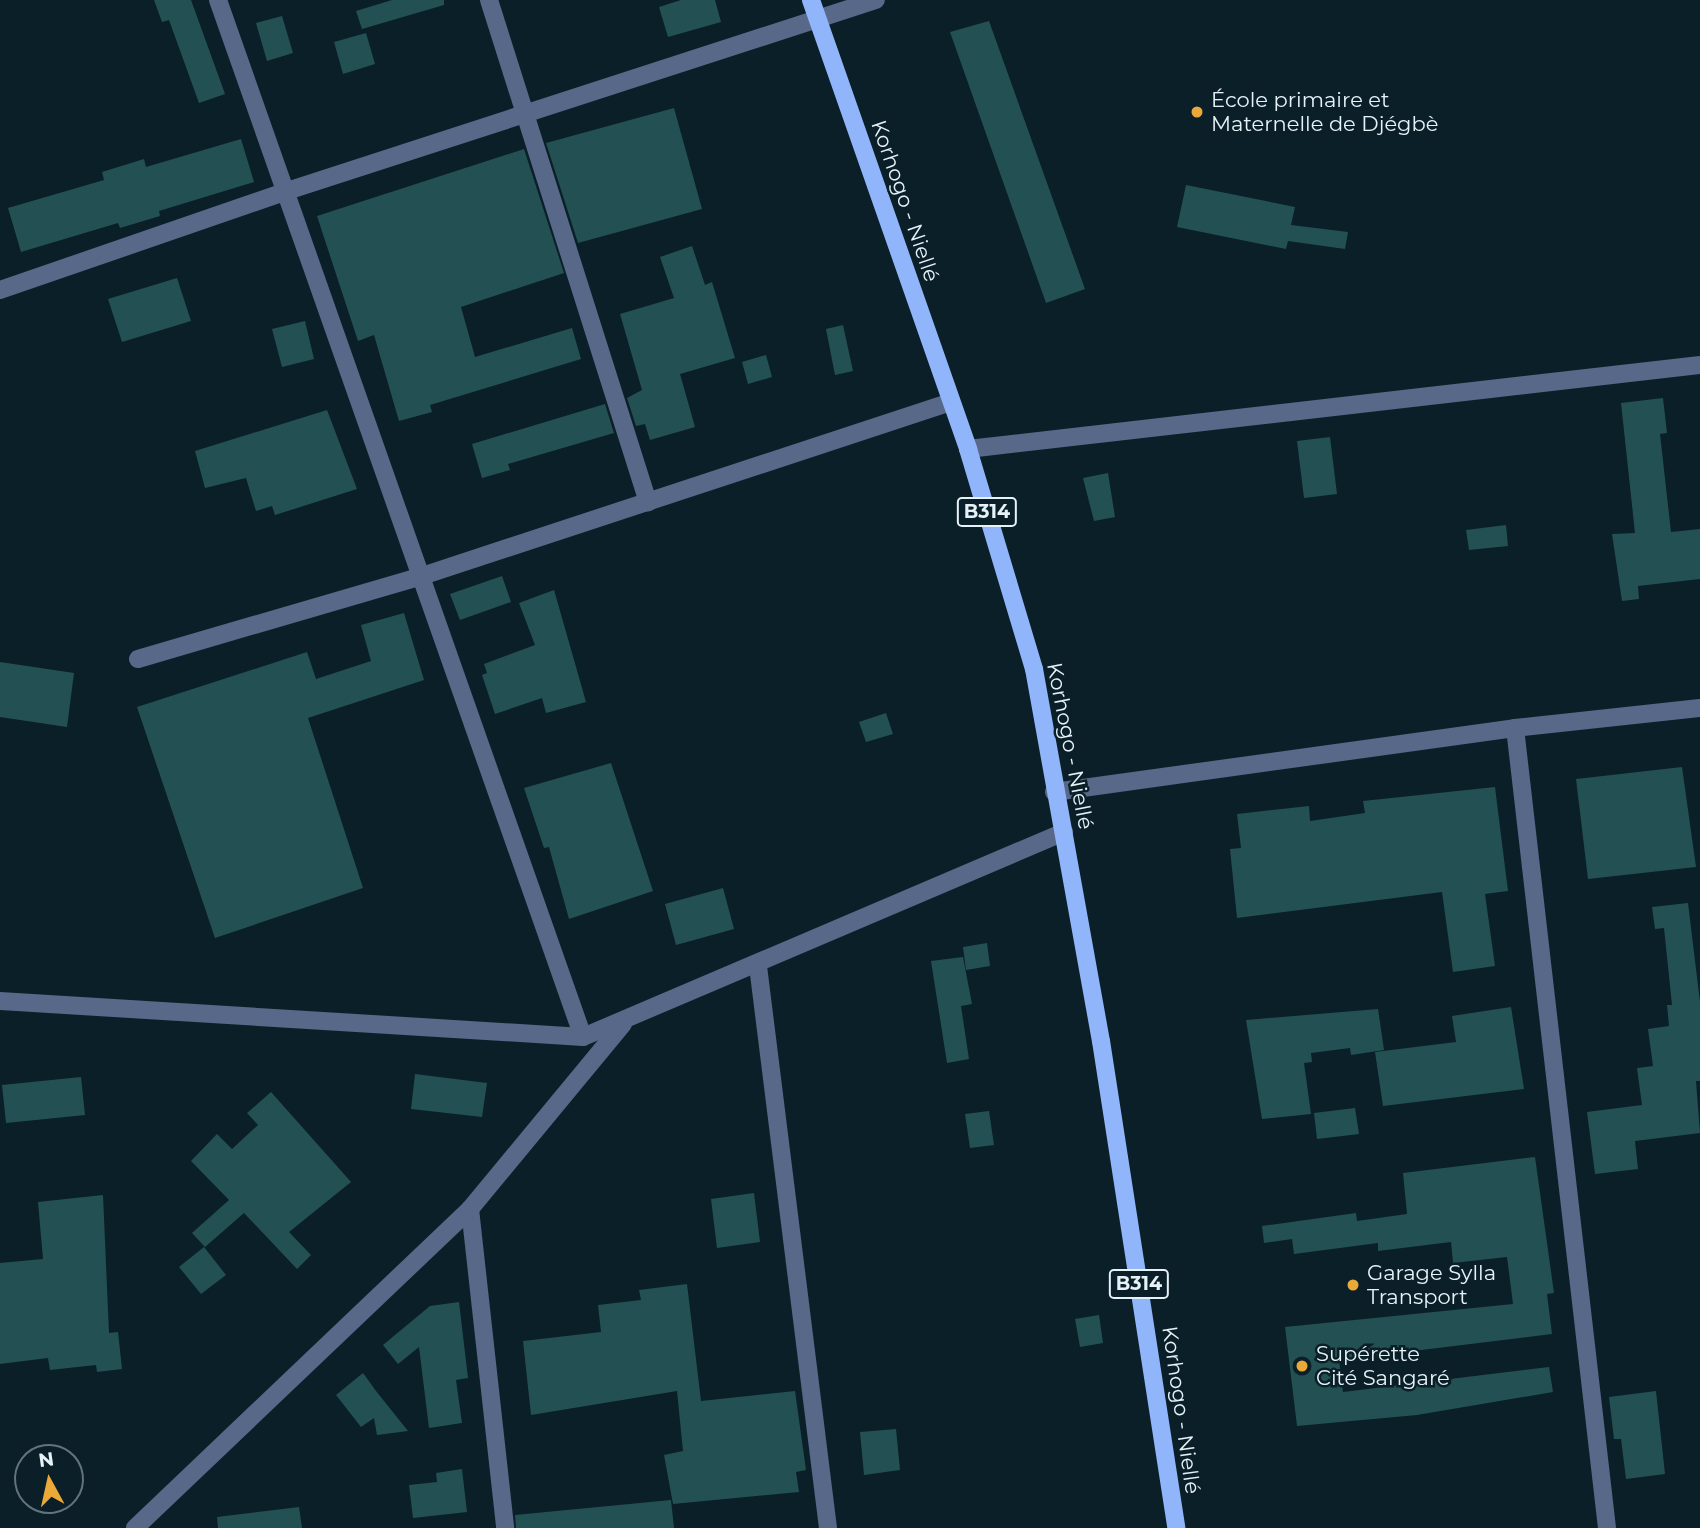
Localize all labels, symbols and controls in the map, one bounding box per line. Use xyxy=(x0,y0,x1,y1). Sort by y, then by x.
place label: École primaire et Maternelle de Djégbè xyxy=(1211,87,1438,137)
marker: École primaire et Maternelle de Djégbè xyxy=(1189,104,1205,120)
street label: Korhogo - Niellé xyxy=(866,117,944,285)
road number: B314 xyxy=(956,496,1018,527)
street label: Korhogo - Niellé xyxy=(1041,661,1099,831)
place label: Garage Sylla Transport xyxy=(1367,1260,1496,1310)
road number: B314 xyxy=(1108,1268,1170,1300)
marker: Garage Sylla Transport xyxy=(1345,1277,1361,1293)
street label: Korhogo - Niellé xyxy=(1157,1324,1205,1496)
place label: Supérette Cité Sangaré xyxy=(1316,1341,1450,1391)
marker: Supérette Cité Sangaré xyxy=(1294,1358,1310,1374)
north arrow xyxy=(14,1444,84,1514)
text: N xyxy=(37,1447,55,1472)

